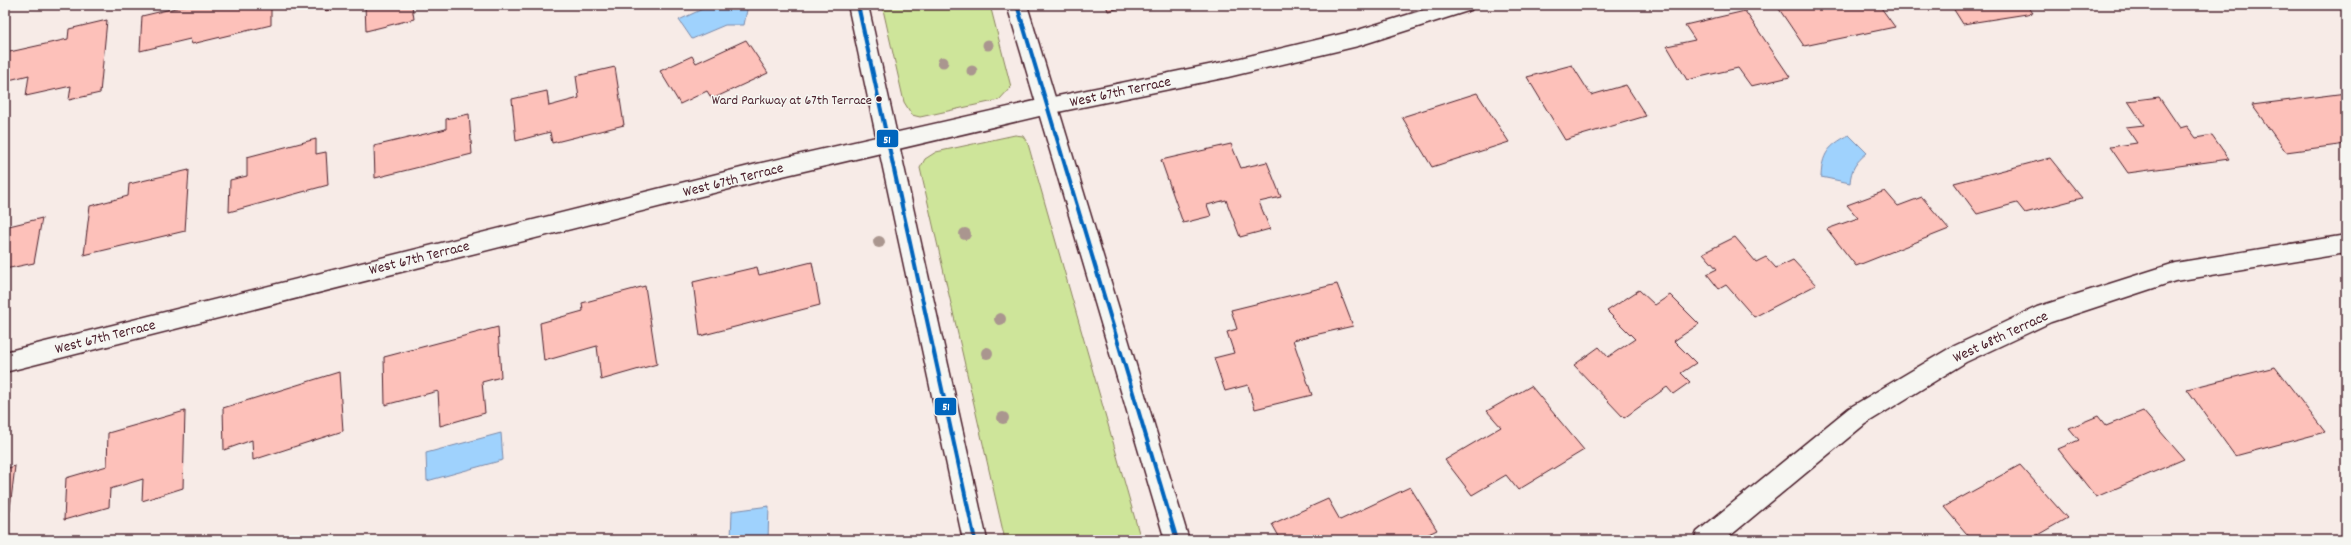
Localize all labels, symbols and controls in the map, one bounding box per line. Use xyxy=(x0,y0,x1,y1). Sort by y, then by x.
street label: West 67th Terrace xyxy=(1068,71,1173,114)
place label: Ward Parkway at 67th Terrace xyxy=(712,91,872,111)
marker: Ward Parkway at 67th Terrace xyxy=(874,94,884,104)
line badge: 51 xyxy=(876,129,899,148)
text: 51 xyxy=(883,133,891,149)
street label: West 67th Terrace xyxy=(681,158,786,204)
street label: West 67th Terrace xyxy=(367,236,472,282)
street label: West 68th Terrace xyxy=(1949,306,2053,370)
street label: West 67th Terrace xyxy=(53,315,158,361)
line badge: 51 xyxy=(934,397,957,416)
text: 51 xyxy=(942,400,950,416)

